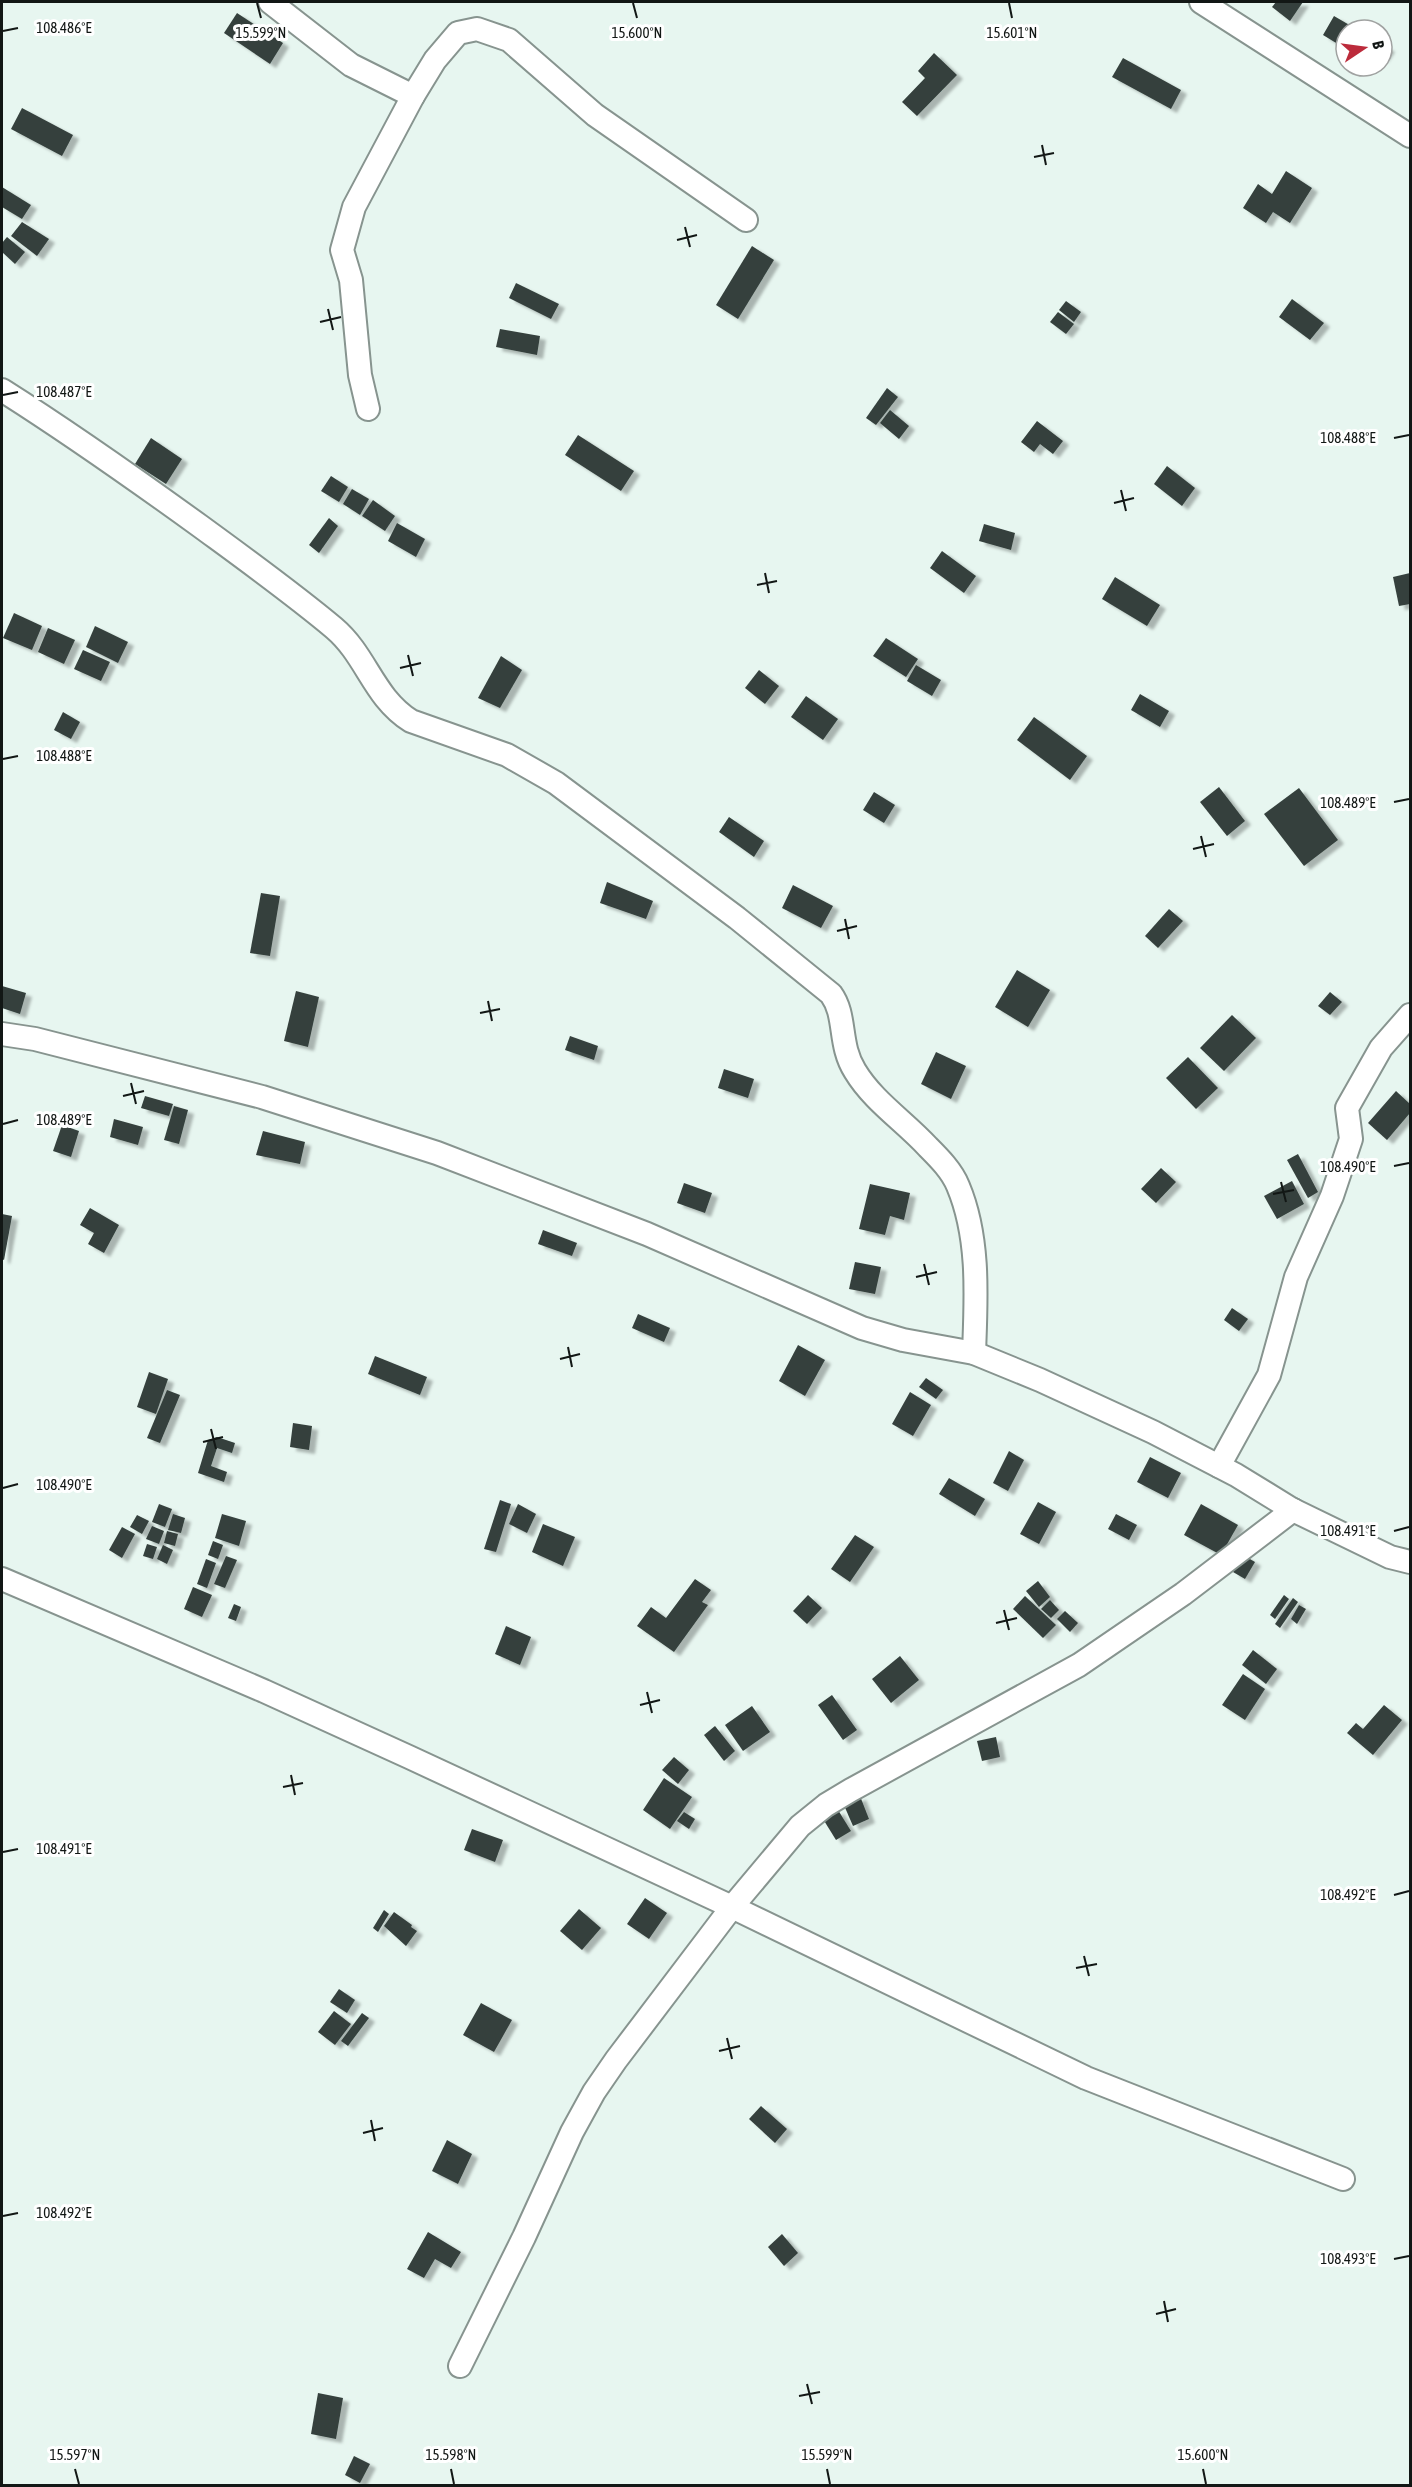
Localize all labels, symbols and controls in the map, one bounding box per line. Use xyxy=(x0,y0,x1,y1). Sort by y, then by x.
north arrow xyxy=(1334,18,1394,78)
text: 108.486°E xyxy=(36,19,92,36)
text: 15.599°N xyxy=(236,24,286,41)
text: 15.600°N xyxy=(612,24,662,41)
text: 15.601°N xyxy=(987,24,1037,41)
text: B xyxy=(1369,39,1388,51)
text: 108.487°E xyxy=(36,383,92,400)
text: 108.488°E xyxy=(1320,429,1376,446)
text: 108.488°E xyxy=(36,747,92,764)
text: 108.489°E xyxy=(1320,794,1376,811)
text: 108.489°E xyxy=(36,1111,92,1128)
text: 108.490°E xyxy=(1320,1158,1376,1175)
text: 108.490°E xyxy=(36,1476,92,1493)
text: 108.491°E xyxy=(1320,1522,1376,1539)
text: 108.491°E xyxy=(36,1840,92,1857)
text: 108.492°E xyxy=(1320,1886,1376,1903)
text: 108.492°E xyxy=(36,2204,92,2221)
text: 108.493°E xyxy=(1320,2250,1376,2267)
text: 15.597°N xyxy=(50,2446,100,2463)
text: 15.598°N xyxy=(426,2446,476,2463)
text: 15.599°N xyxy=(802,2446,852,2463)
text: 15.600°N xyxy=(1178,2446,1228,2463)

